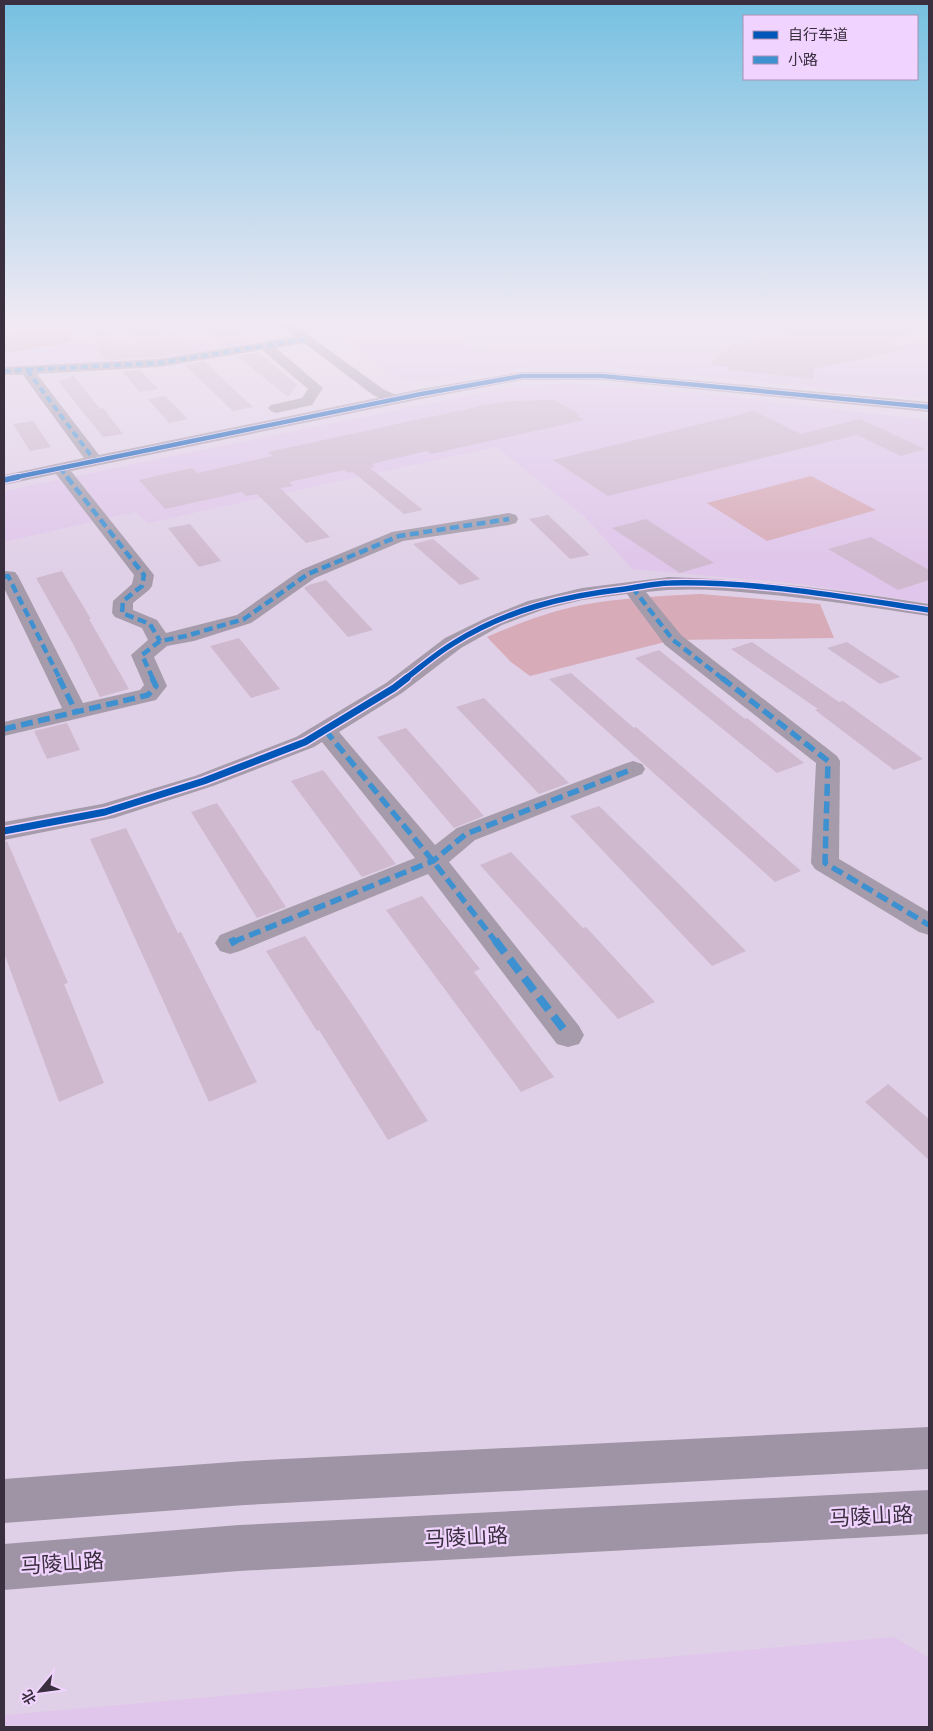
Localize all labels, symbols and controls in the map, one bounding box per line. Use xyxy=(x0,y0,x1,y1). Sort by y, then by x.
legend xyxy=(743,15,918,80)
text: 自行车道 xyxy=(788,25,848,43)
text: 小路 xyxy=(788,50,818,68)
street label: 马陵山路 xyxy=(828,1500,914,1530)
street label: 马陵山路 xyxy=(423,1521,509,1551)
street label: 马陵山路 xyxy=(19,1547,105,1577)
north arrow xyxy=(15,1666,65,1716)
text: 北 xyxy=(17,1687,39,1708)

